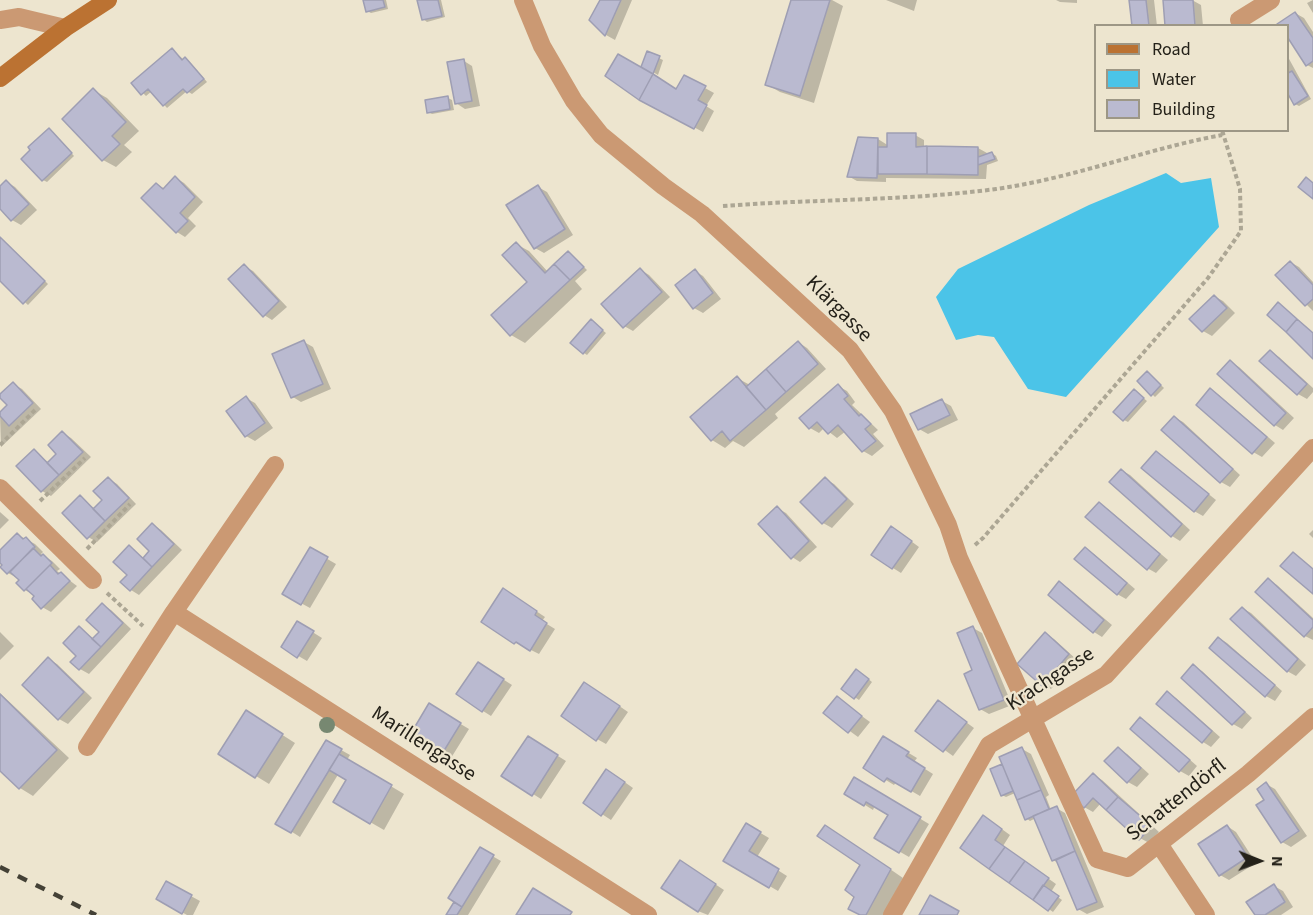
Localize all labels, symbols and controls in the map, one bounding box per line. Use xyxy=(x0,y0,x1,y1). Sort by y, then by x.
legend xyxy=(1094,24,1289,132)
text: Road xyxy=(1152,37,1191,62)
text: Water xyxy=(1152,67,1196,92)
text: Building xyxy=(1152,97,1215,122)
street label: Klärgasse xyxy=(799,271,877,349)
street label: Krachgasse xyxy=(1002,642,1100,718)
street label: Marillengasse xyxy=(366,702,480,788)
street label: Schattendörfl xyxy=(1122,754,1232,848)
north arrow xyxy=(1229,831,1289,891)
text: N xyxy=(1266,856,1288,867)

